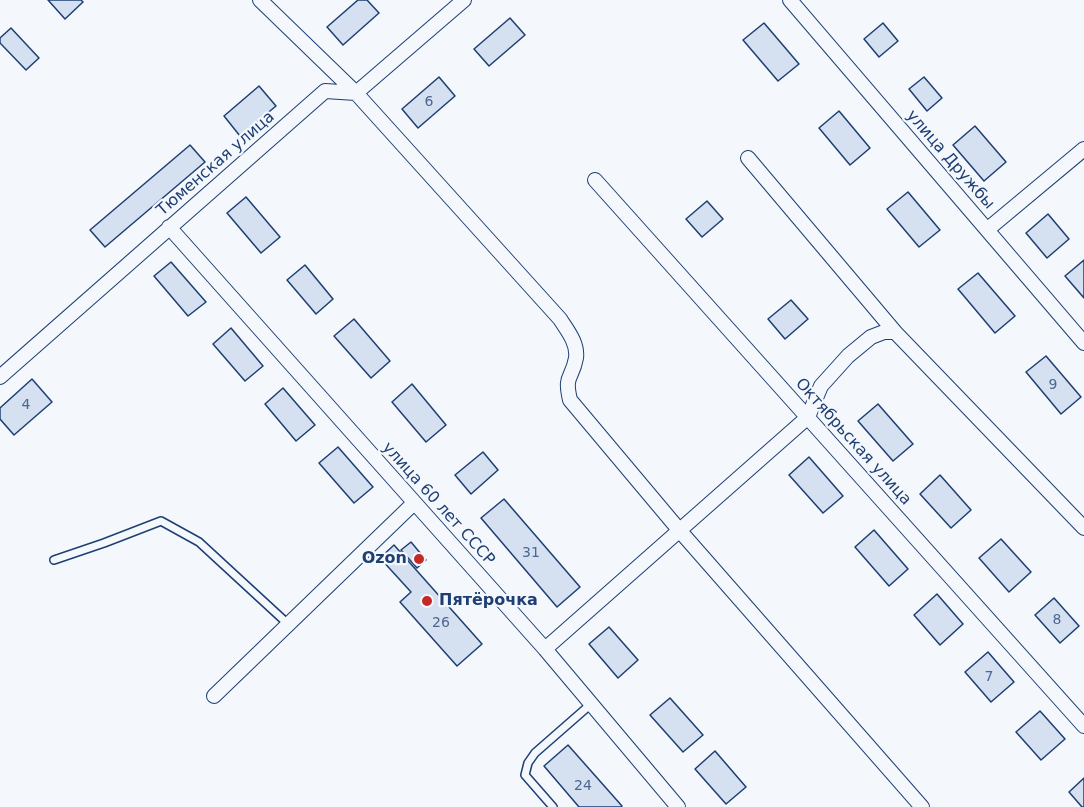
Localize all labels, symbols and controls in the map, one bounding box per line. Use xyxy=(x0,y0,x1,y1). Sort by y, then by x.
house number: 6 xyxy=(425,94,433,110)
street label: улица Дружбы xyxy=(902,107,998,213)
street label: Тюменская улица xyxy=(153,108,279,220)
street label: Октябрьская улица xyxy=(791,374,915,510)
house number: 9 xyxy=(1049,377,1057,393)
house number: 4 xyxy=(22,397,30,413)
street label: улица 60 лет СССР xyxy=(378,439,498,569)
house number: 31 xyxy=(522,545,540,561)
place label: Ozon xyxy=(362,549,407,569)
marker: Ozon xyxy=(412,552,426,566)
place label: Пятёрочка xyxy=(439,591,538,611)
marker: Пятёрочка xyxy=(420,594,434,608)
house number: 8 xyxy=(1053,612,1061,628)
house number: 26 xyxy=(432,615,450,631)
house number: 7 xyxy=(985,669,993,685)
house number: 24 xyxy=(574,778,592,794)

